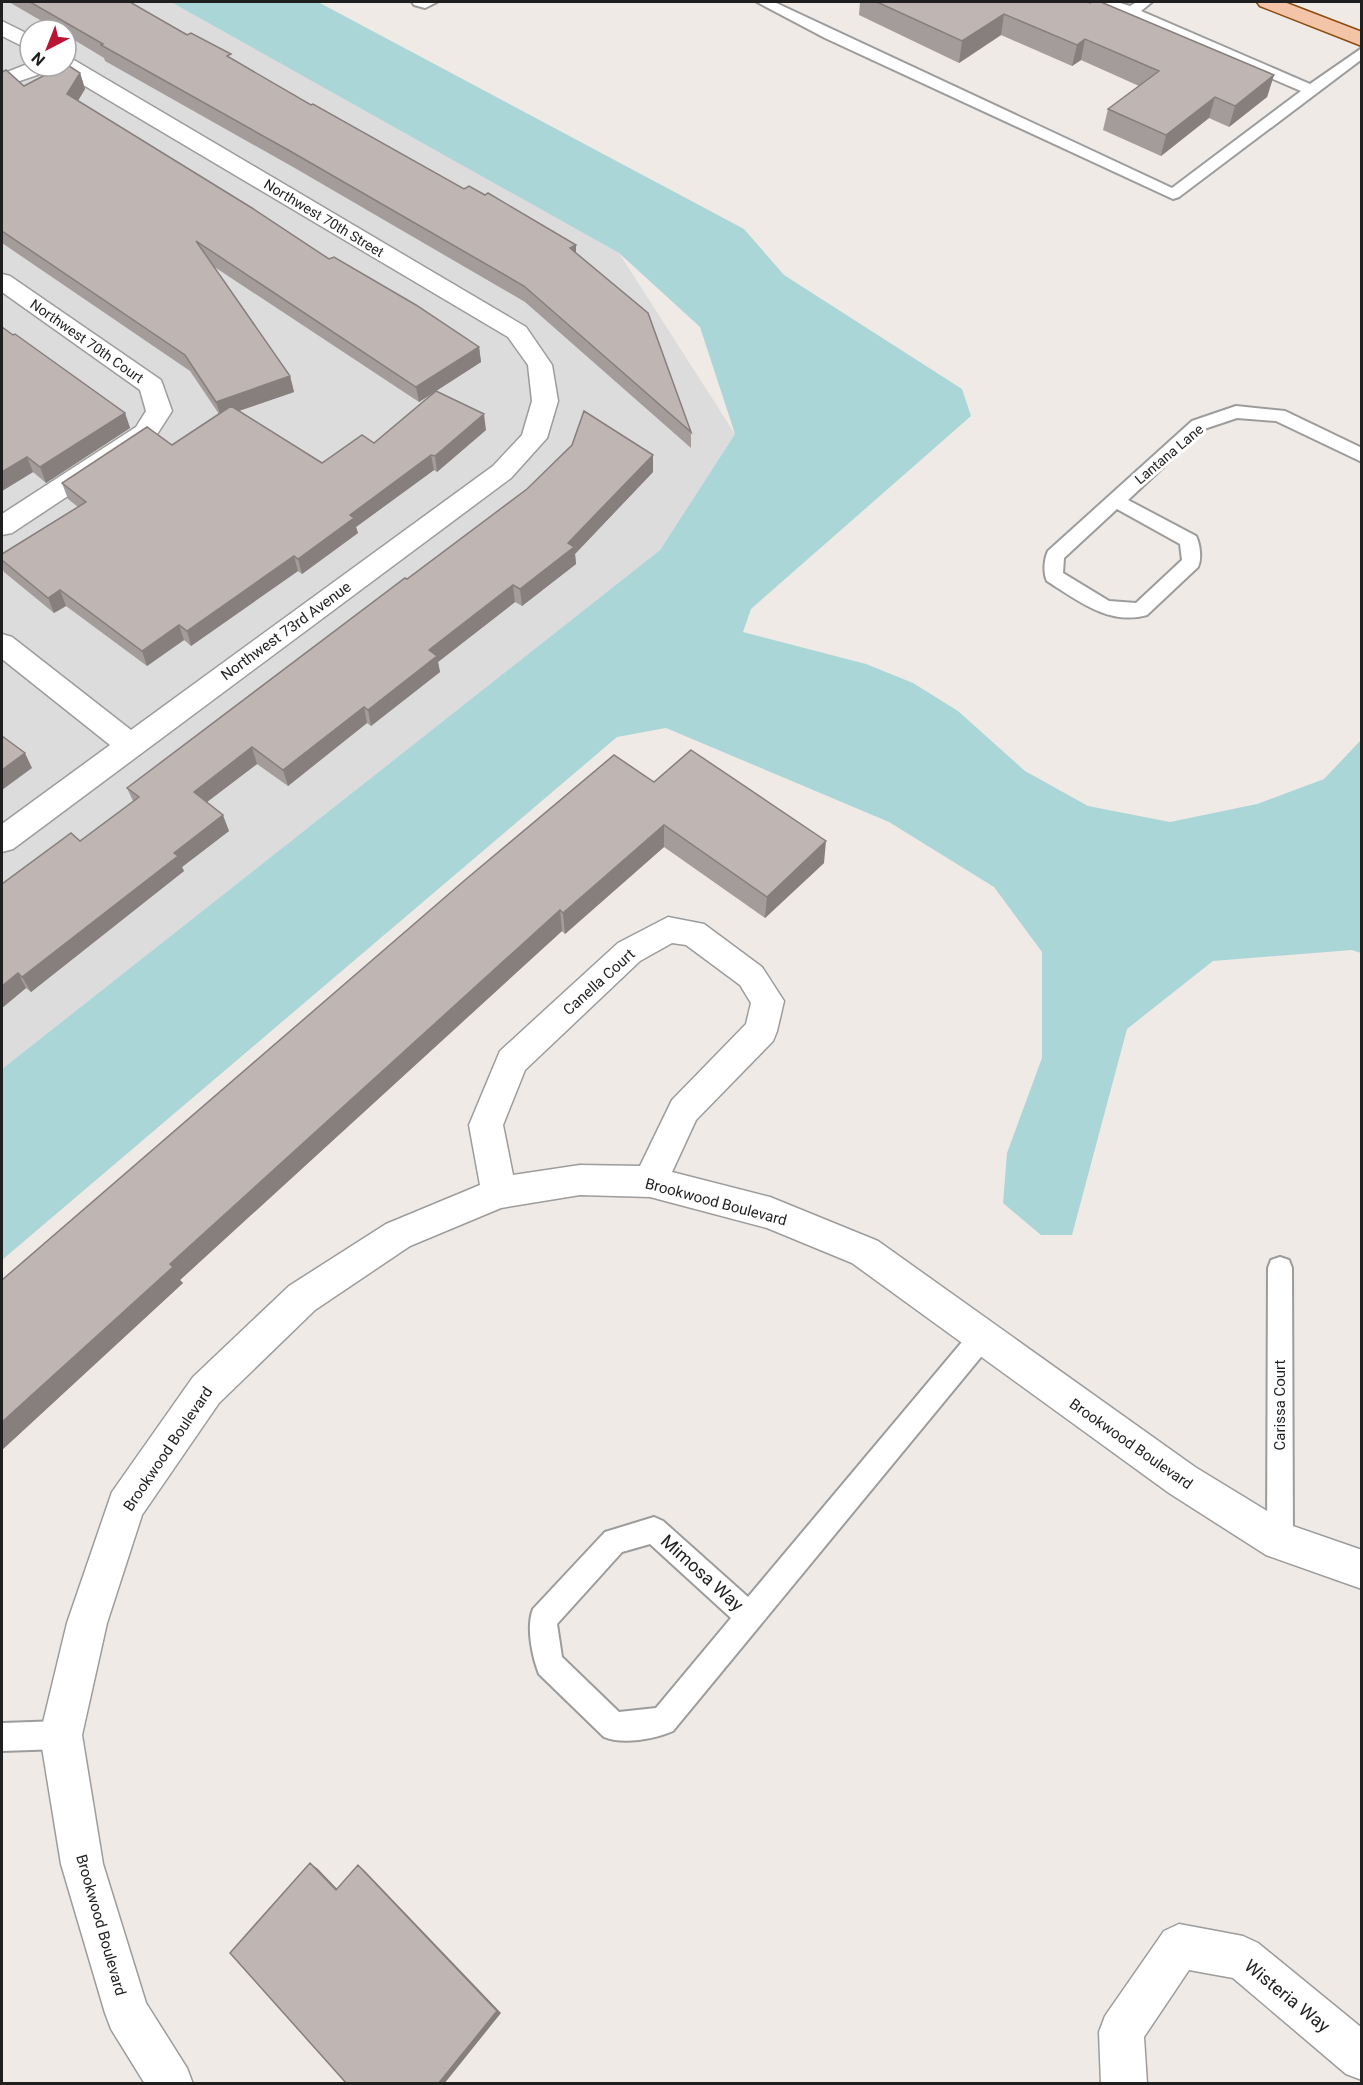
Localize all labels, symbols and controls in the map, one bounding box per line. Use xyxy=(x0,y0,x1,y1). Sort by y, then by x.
north arrow xyxy=(18,18,78,78)
text: N xyxy=(28,48,49,70)
street label: Northwest 70th Street xyxy=(261,176,387,260)
street label: Northwest 70th Court xyxy=(27,296,147,386)
street label: Lantana Lane xyxy=(1132,421,1206,487)
street label: Northwest 73rd Avenue xyxy=(217,578,355,684)
street label: Canella Court xyxy=(559,945,639,1019)
street label: Brookwood Boulevard xyxy=(643,1174,789,1230)
street label: Carissa Court xyxy=(1271,1359,1289,1450)
street label: Brookwood Boulevard xyxy=(120,1383,216,1515)
street label: Brookwood Boulevard xyxy=(1066,1395,1196,1493)
street label: Mimosa Way xyxy=(657,1530,748,1615)
street label: Brookwood Boulevard xyxy=(72,1852,130,1998)
street label: Wisteria Way xyxy=(1240,1955,1335,2037)

